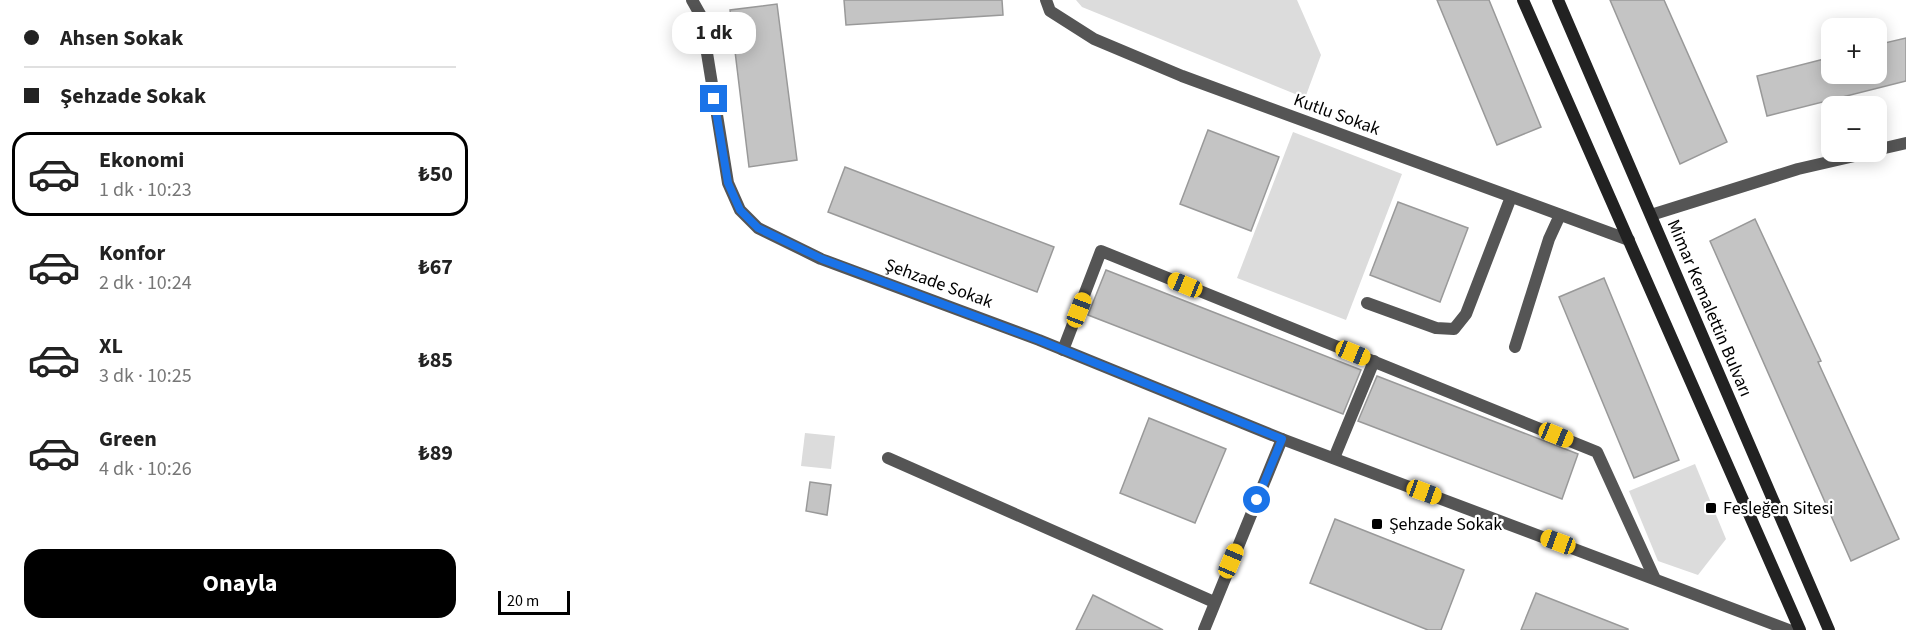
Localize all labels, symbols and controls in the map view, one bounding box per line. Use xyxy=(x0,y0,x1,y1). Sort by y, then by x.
callout: 1 dk xyxy=(672,12,756,54)
map controls xyxy=(1821,18,1887,162)
button: + xyxy=(1821,18,1887,84)
text: 1 dk xyxy=(696,19,732,47)
text: Ahsen Sokak xyxy=(60,22,183,54)
text: Şehzade Sokak xyxy=(60,80,206,112)
route end xyxy=(700,85,727,112)
street label: Kutlu Sokak xyxy=(1290,87,1384,142)
button: − xyxy=(1821,96,1887,162)
text: Ekonomi xyxy=(99,144,184,176)
icon: car xyxy=(27,147,81,201)
text: ₺50 xyxy=(418,158,453,190)
text: 1 dk · 10:23 xyxy=(99,176,192,204)
street label: Mimar Kemalettin Bulvarı xyxy=(1661,216,1758,401)
text: Konfor xyxy=(99,237,165,269)
icon: car xyxy=(27,240,81,294)
text: ₺67 xyxy=(418,251,453,283)
street label: Şehzade Sokak xyxy=(881,252,996,315)
text: 2 dk · 10:24 xyxy=(99,269,192,297)
car xyxy=(1165,270,1205,300)
car xyxy=(1064,290,1094,330)
text: XL xyxy=(99,330,123,362)
icon: car xyxy=(27,333,81,387)
car xyxy=(1333,338,1373,368)
text: ₺85 xyxy=(418,344,453,376)
text: 3 dk · 10:25 xyxy=(99,362,192,390)
car xyxy=(1536,420,1576,450)
text: Green xyxy=(99,423,157,455)
icon: car xyxy=(27,426,81,480)
text: ₺89 xyxy=(418,437,453,469)
text: 4 dk · 10:26 xyxy=(99,455,192,483)
car xyxy=(1404,477,1444,507)
route start xyxy=(1243,486,1270,513)
place label: Fesleğen Sitesi xyxy=(1723,496,1833,521)
marker: Fesleğen Sitesi xyxy=(1704,501,1718,515)
place label: Şehzade Sokak xyxy=(1389,512,1502,537)
marker: Şehzade Sokak xyxy=(1370,517,1384,531)
car xyxy=(1538,527,1578,557)
car xyxy=(1216,541,1246,581)
button: Onayla xyxy=(24,549,456,618)
scale bar xyxy=(498,588,570,616)
text: 20 m xyxy=(507,590,539,612)

